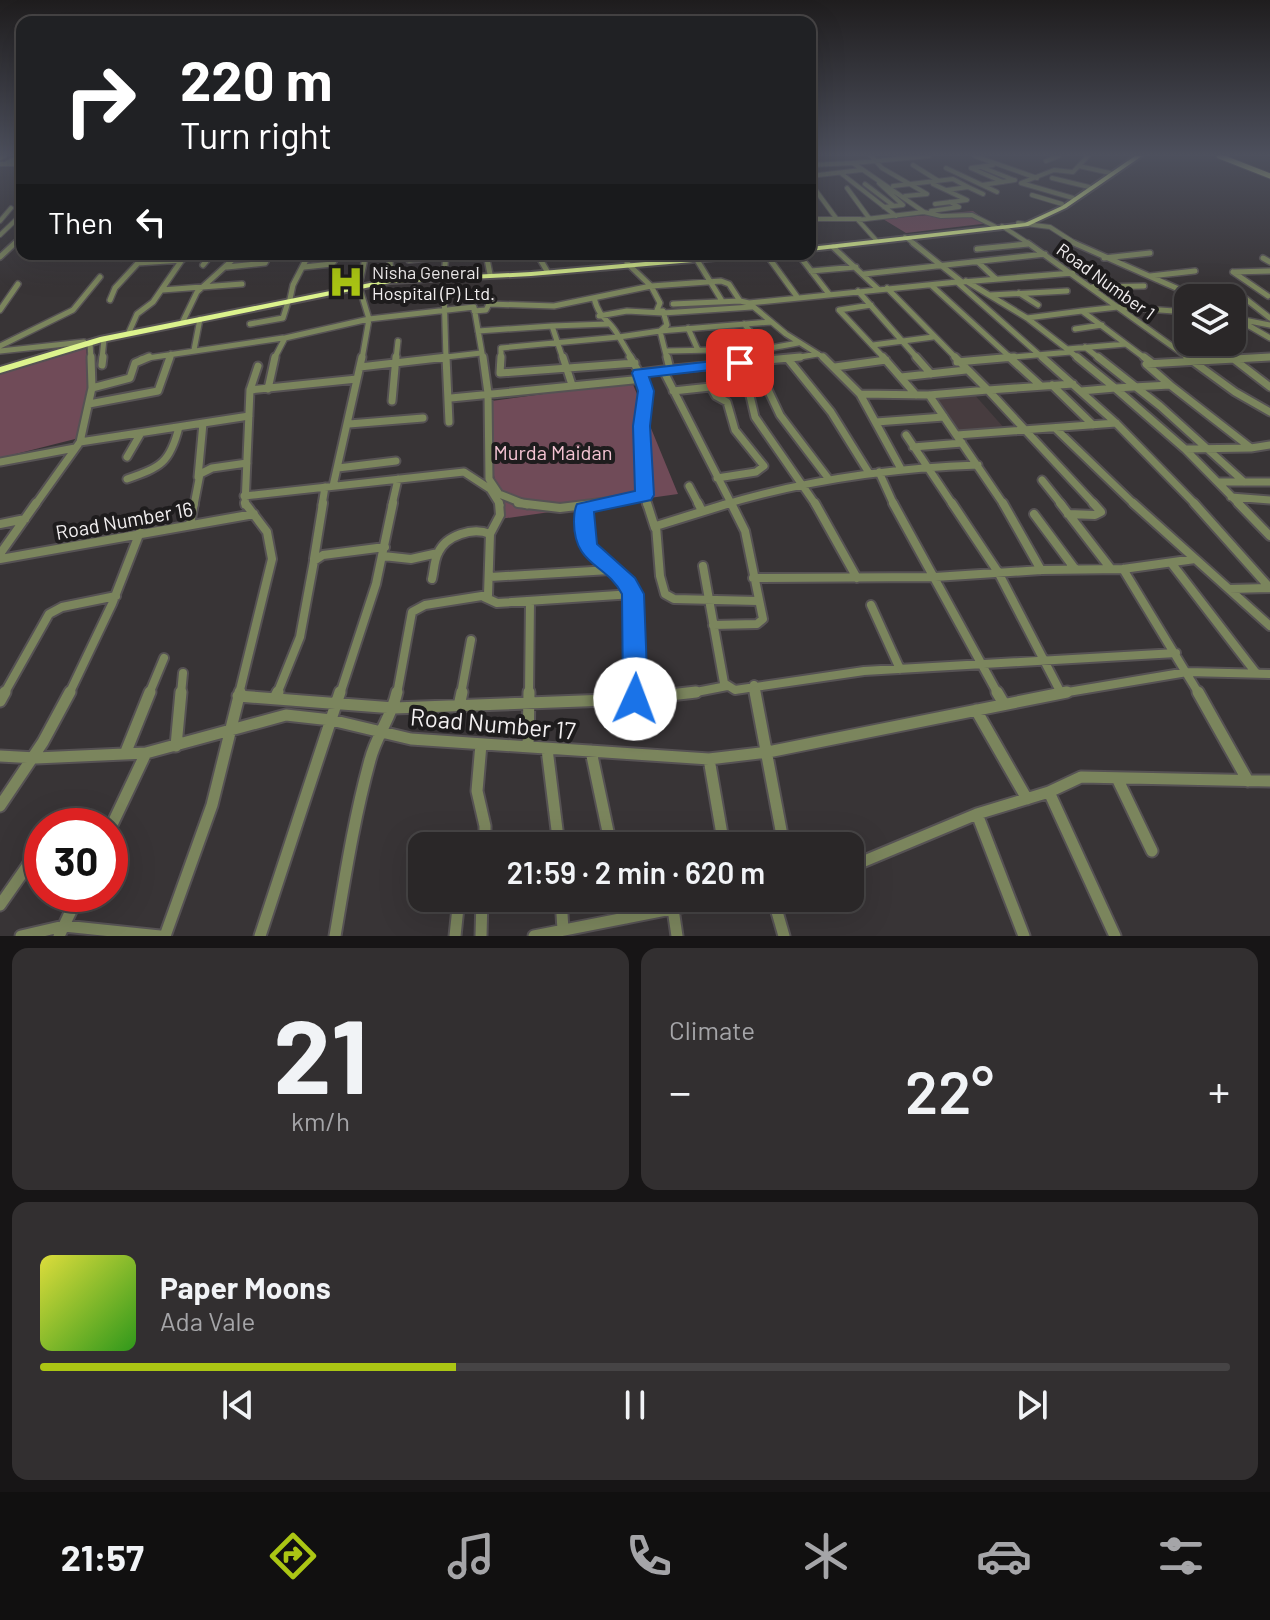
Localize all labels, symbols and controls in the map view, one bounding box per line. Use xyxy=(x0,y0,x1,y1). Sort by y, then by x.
text: 220 m xyxy=(180,45,333,112)
icon: right xyxy=(48,48,152,152)
text: Turn right xyxy=(180,113,332,156)
icon: left xyxy=(129,200,173,244)
text: Then xyxy=(48,204,113,240)
street label: Road Number 1 xyxy=(1053,238,1159,324)
place label: Nisha General Hospital (P) Ltd. xyxy=(372,261,495,304)
hospital icon: Nisha General Hospital (P) Ltd. xyxy=(327,263,365,301)
map controls xyxy=(1174,284,1246,356)
button: layers xyxy=(1174,284,1246,356)
pin xyxy=(706,329,774,397)
icon: arrive xyxy=(718,341,762,385)
park label: Murda Maidan xyxy=(494,440,612,464)
street label: Road Number 16 xyxy=(53,496,195,544)
position arrow xyxy=(593,657,677,741)
street label: Road Number 17 xyxy=(409,701,577,745)
speed limit sign: 30 xyxy=(24,808,128,912)
text: 21:59 · 2 min · 620 m xyxy=(507,854,765,890)
text: 21 xyxy=(273,990,368,1115)
text: Climate xyxy=(669,1014,755,1045)
text: 22° xyxy=(905,1054,994,1126)
text: − xyxy=(669,1064,691,1117)
text: + xyxy=(1208,1064,1230,1117)
text: km/h xyxy=(291,1105,350,1136)
text: Paper Moons xyxy=(160,1269,331,1305)
text: Ada Vale xyxy=(160,1305,255,1336)
icon: previous xyxy=(216,1383,260,1427)
icon: pause xyxy=(613,1383,657,1427)
icon: next xyxy=(1010,1383,1054,1427)
icon: directions xyxy=(265,1528,321,1584)
icon: music xyxy=(443,1528,499,1584)
icon: phone xyxy=(621,1528,677,1584)
icon: climate xyxy=(798,1528,854,1584)
icon: car xyxy=(976,1528,1032,1584)
icon: filters xyxy=(1153,1528,1209,1584)
text: 21:57 xyxy=(61,1535,144,1578)

